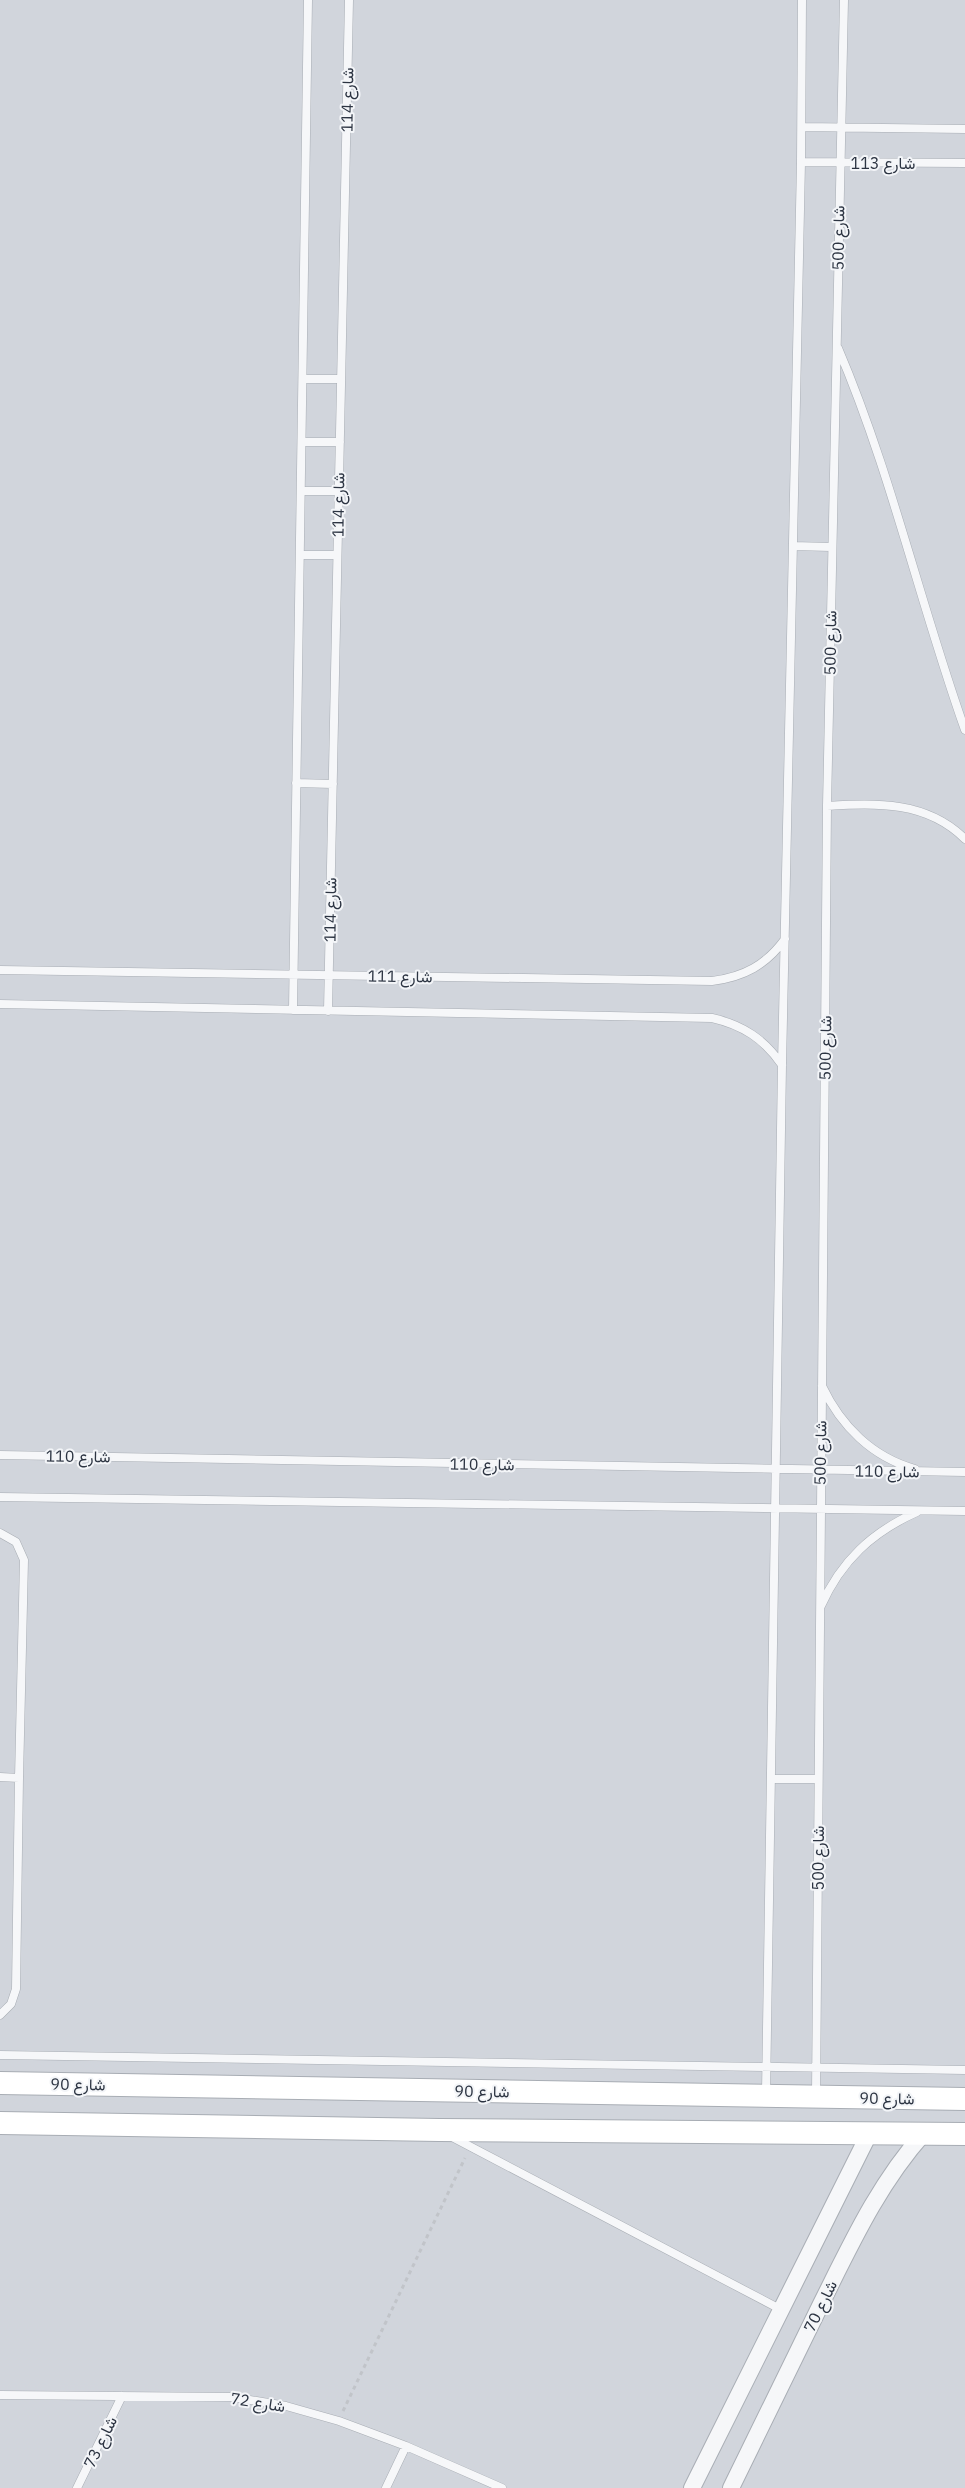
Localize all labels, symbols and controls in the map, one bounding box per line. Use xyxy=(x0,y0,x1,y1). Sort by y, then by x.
street label: شارع 114 xyxy=(336,67,360,133)
street label: شارع 113 xyxy=(851,153,915,175)
street label: شارع 500 xyxy=(827,205,851,271)
street label: شارع 114 xyxy=(327,472,351,538)
street label: شارع 500 xyxy=(819,610,843,676)
street label: شارع 114 xyxy=(319,877,343,943)
street label: شارع 111 xyxy=(367,965,433,989)
street label: شارع 500 xyxy=(814,1015,838,1081)
street label: شارع 500 xyxy=(809,1420,833,1486)
street label: شارع 110 xyxy=(45,1445,111,1469)
street label: شارع 110 xyxy=(449,1453,515,1477)
street label: شارع 110 xyxy=(854,1460,920,1484)
street label: شارع 500 xyxy=(808,1826,830,1890)
street label: شارع 90 xyxy=(50,2074,106,2096)
street label: شارع 90 xyxy=(454,2081,510,2103)
street label: شارع 90 xyxy=(859,2088,915,2110)
street label: شارع 70 xyxy=(799,2277,843,2336)
street label: شارع 72 xyxy=(229,2388,287,2418)
street label: شارع 73 xyxy=(79,2413,123,2472)

